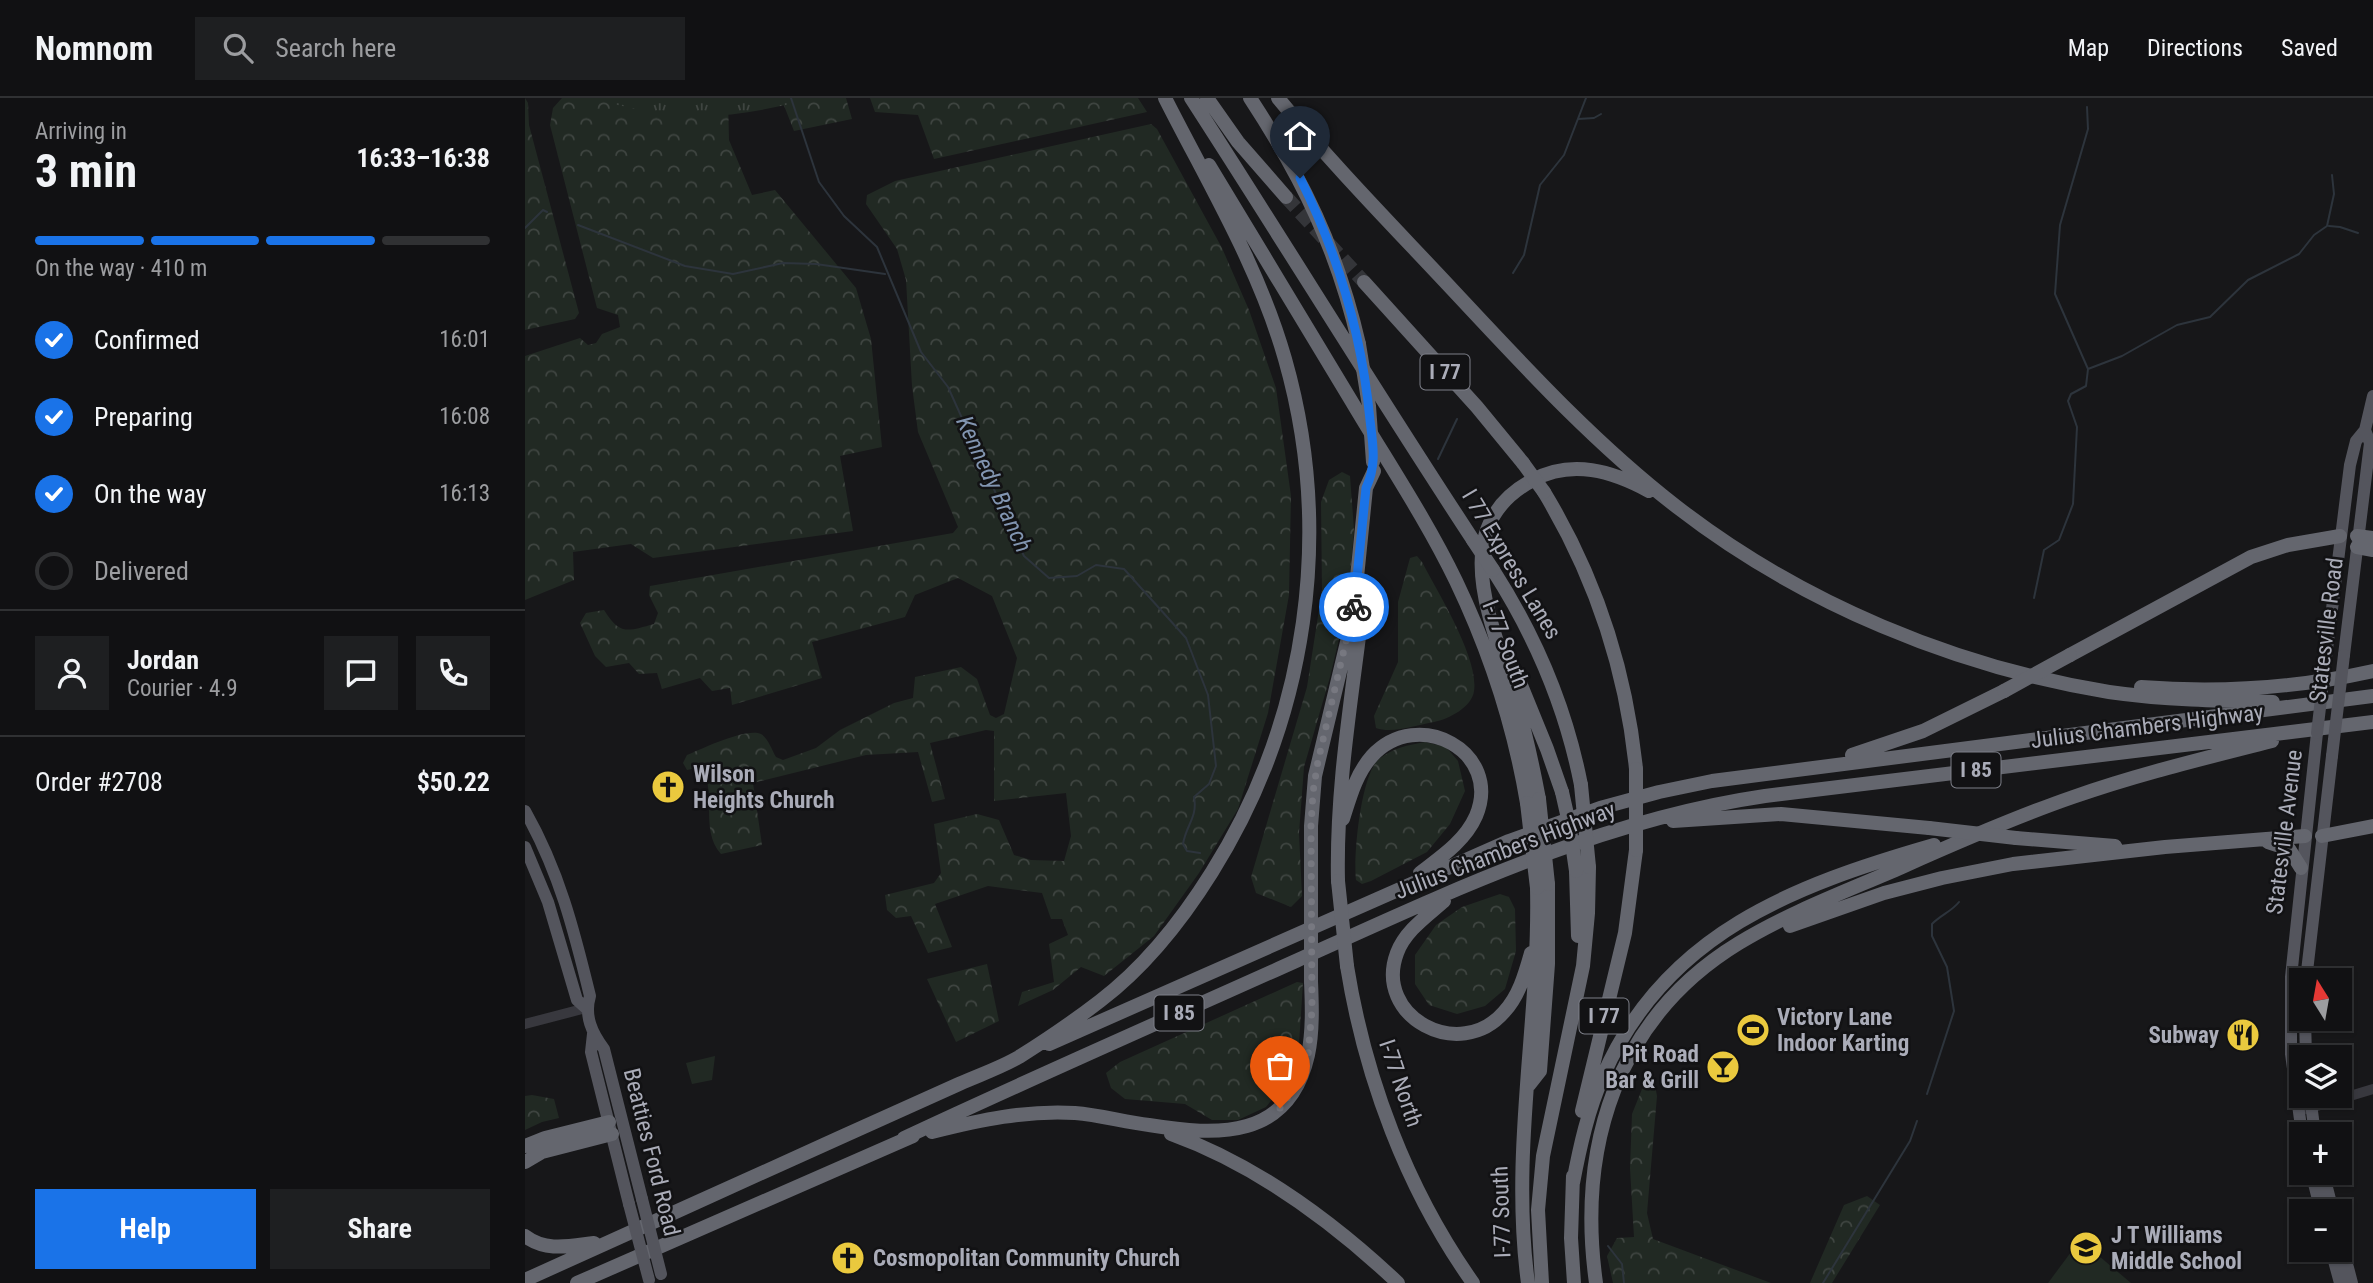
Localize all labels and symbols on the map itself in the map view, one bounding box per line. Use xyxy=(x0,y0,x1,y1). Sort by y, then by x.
pin xyxy=(1270,106,1330,178)
road number: I 77 xyxy=(1420,354,1469,390)
water label: Kennedy Branch xyxy=(950,411,1038,557)
street label: I 77 Express Lanes xyxy=(1456,484,1567,644)
street label: Statesville Road xyxy=(2304,556,2349,704)
courier xyxy=(1319,572,1389,642)
street label: I-77 South xyxy=(1476,596,1535,692)
street label: Julius Chambers Highway xyxy=(2029,699,2265,754)
street label: Statesville Avenue xyxy=(2261,748,2308,916)
road number: I 85 xyxy=(1951,752,2001,788)
place label: Wilson Heights Church xyxy=(693,761,835,814)
church icon: Wilson Heights Church xyxy=(649,768,687,806)
street label: Julius Chambers Highway xyxy=(1391,796,1620,905)
north arrow xyxy=(2289,968,2352,1031)
road number: I 85 xyxy=(1155,996,1203,1030)
road number: I 77 xyxy=(1579,998,1629,1034)
place label: Victory Lane Indoor Karting xyxy=(1777,1004,1909,1057)
sports icon: Victory Lane Indoor Karting xyxy=(1734,1011,1772,1049)
restaurant icon: Subway xyxy=(2224,1016,2262,1054)
place label: Subway xyxy=(2148,1022,2220,1049)
pin xyxy=(1250,1036,1310,1108)
street label: I-77 North xyxy=(1373,1036,1428,1130)
place label: Pit Road Bar & Grill xyxy=(1605,1041,1699,1094)
bar icon: Pit Road Bar & Grill xyxy=(1704,1048,1742,1086)
street label: Beatties Ford Road xyxy=(618,1065,685,1239)
street label: I-77 South xyxy=(1486,1166,1517,1258)
place label: J T Williams Middle School xyxy=(2111,1222,2242,1275)
school or university icon: J T Williams Middle School xyxy=(2067,1229,2105,1267)
church icon: Cosmopolitan Community Church xyxy=(829,1239,867,1277)
place label: Cosmopolitan Community Church xyxy=(873,1245,1180,1272)

